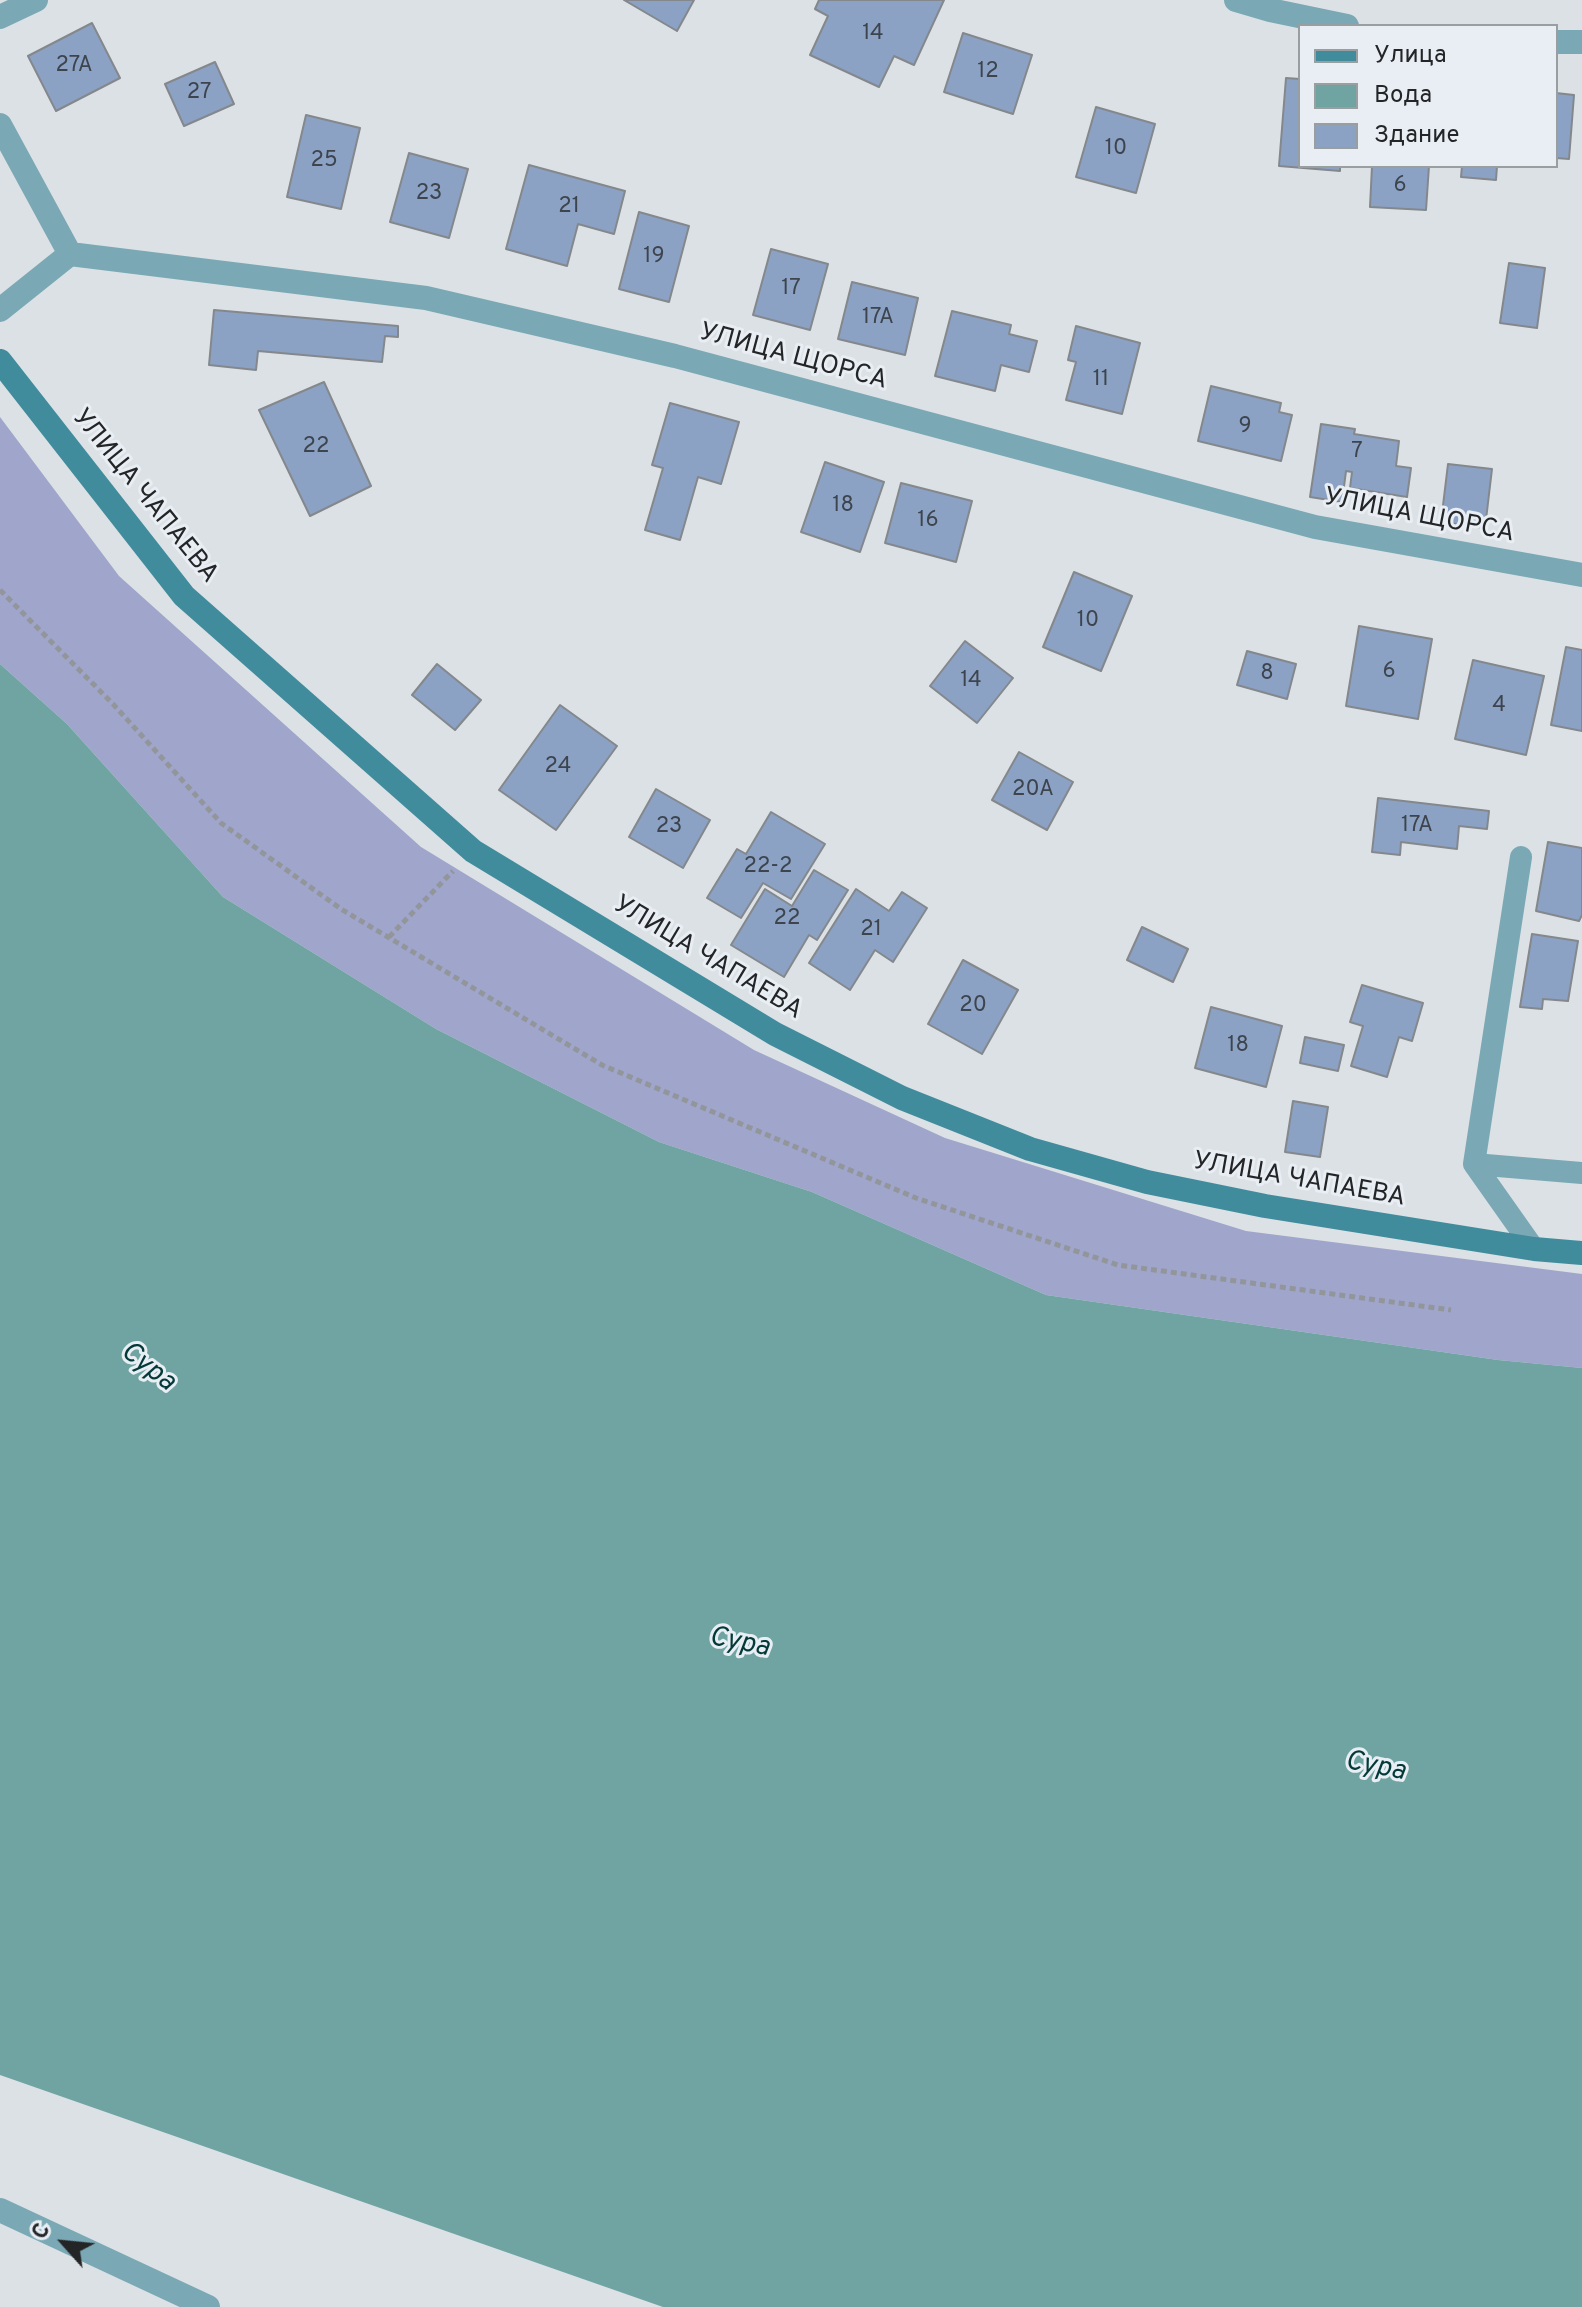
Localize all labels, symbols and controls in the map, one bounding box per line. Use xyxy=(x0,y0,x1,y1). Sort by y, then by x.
house number: 14 xyxy=(862,22,884,48)
legend xyxy=(1298,24,1558,168)
text: Улица xyxy=(1374,41,1447,71)
house number: 27А xyxy=(55,54,93,80)
house number: 12 xyxy=(977,60,999,86)
house number: 27 xyxy=(187,81,211,107)
text: Вода xyxy=(1374,81,1432,111)
text: Здание xyxy=(1374,121,1460,151)
house number: 10 xyxy=(1105,137,1127,163)
house number: 25 xyxy=(310,149,338,175)
house number: 6 xyxy=(1393,174,1407,200)
house number: 23 xyxy=(416,182,442,208)
house number: 21 xyxy=(558,195,580,221)
house number: 19 xyxy=(643,245,665,271)
house number: 17 xyxy=(781,277,801,303)
house number: 17А xyxy=(862,306,894,332)
street label: УЛИЦА ЩОРСА xyxy=(696,318,890,398)
house number: 11 xyxy=(1093,368,1109,394)
street label: УЛИЦА ЧАПАЕВА xyxy=(64,404,224,590)
house number: 9 xyxy=(1238,415,1252,441)
house number: 22 xyxy=(303,435,329,461)
house number: 7 xyxy=(1351,440,1363,466)
street label: УЛИЦА ЩОРСА xyxy=(1321,483,1517,551)
house number: 18 xyxy=(832,494,854,520)
house number: 16 xyxy=(917,509,939,535)
house number: 10 xyxy=(1077,609,1099,635)
house number: 6 xyxy=(1382,660,1396,686)
house number: 8 xyxy=(1260,662,1274,688)
house number: 14 xyxy=(960,669,982,695)
house number: 4 xyxy=(1492,694,1506,720)
house number: 24 xyxy=(545,755,571,781)
house number: 20А xyxy=(1012,778,1054,804)
house number: 17А xyxy=(1401,814,1433,840)
house number: 23 xyxy=(656,815,682,841)
house number: 22-2 xyxy=(743,855,793,881)
street label: УЛИЦА ЧАПАЕВА xyxy=(607,890,807,1028)
house number: 22 xyxy=(774,907,800,933)
house number: 21 xyxy=(860,918,882,944)
house number: 20 xyxy=(959,994,987,1020)
house number: 18 xyxy=(1227,1034,1249,1060)
street label: УЛИЦА ЧАПАЕВА xyxy=(1190,1147,1408,1215)
water label: Сура xyxy=(113,1336,181,1400)
water label: Сура xyxy=(706,1622,772,1666)
water label: Сура xyxy=(1342,1746,1408,1790)
north arrow xyxy=(24,2203,104,2283)
text: С xyxy=(27,2219,57,2244)

